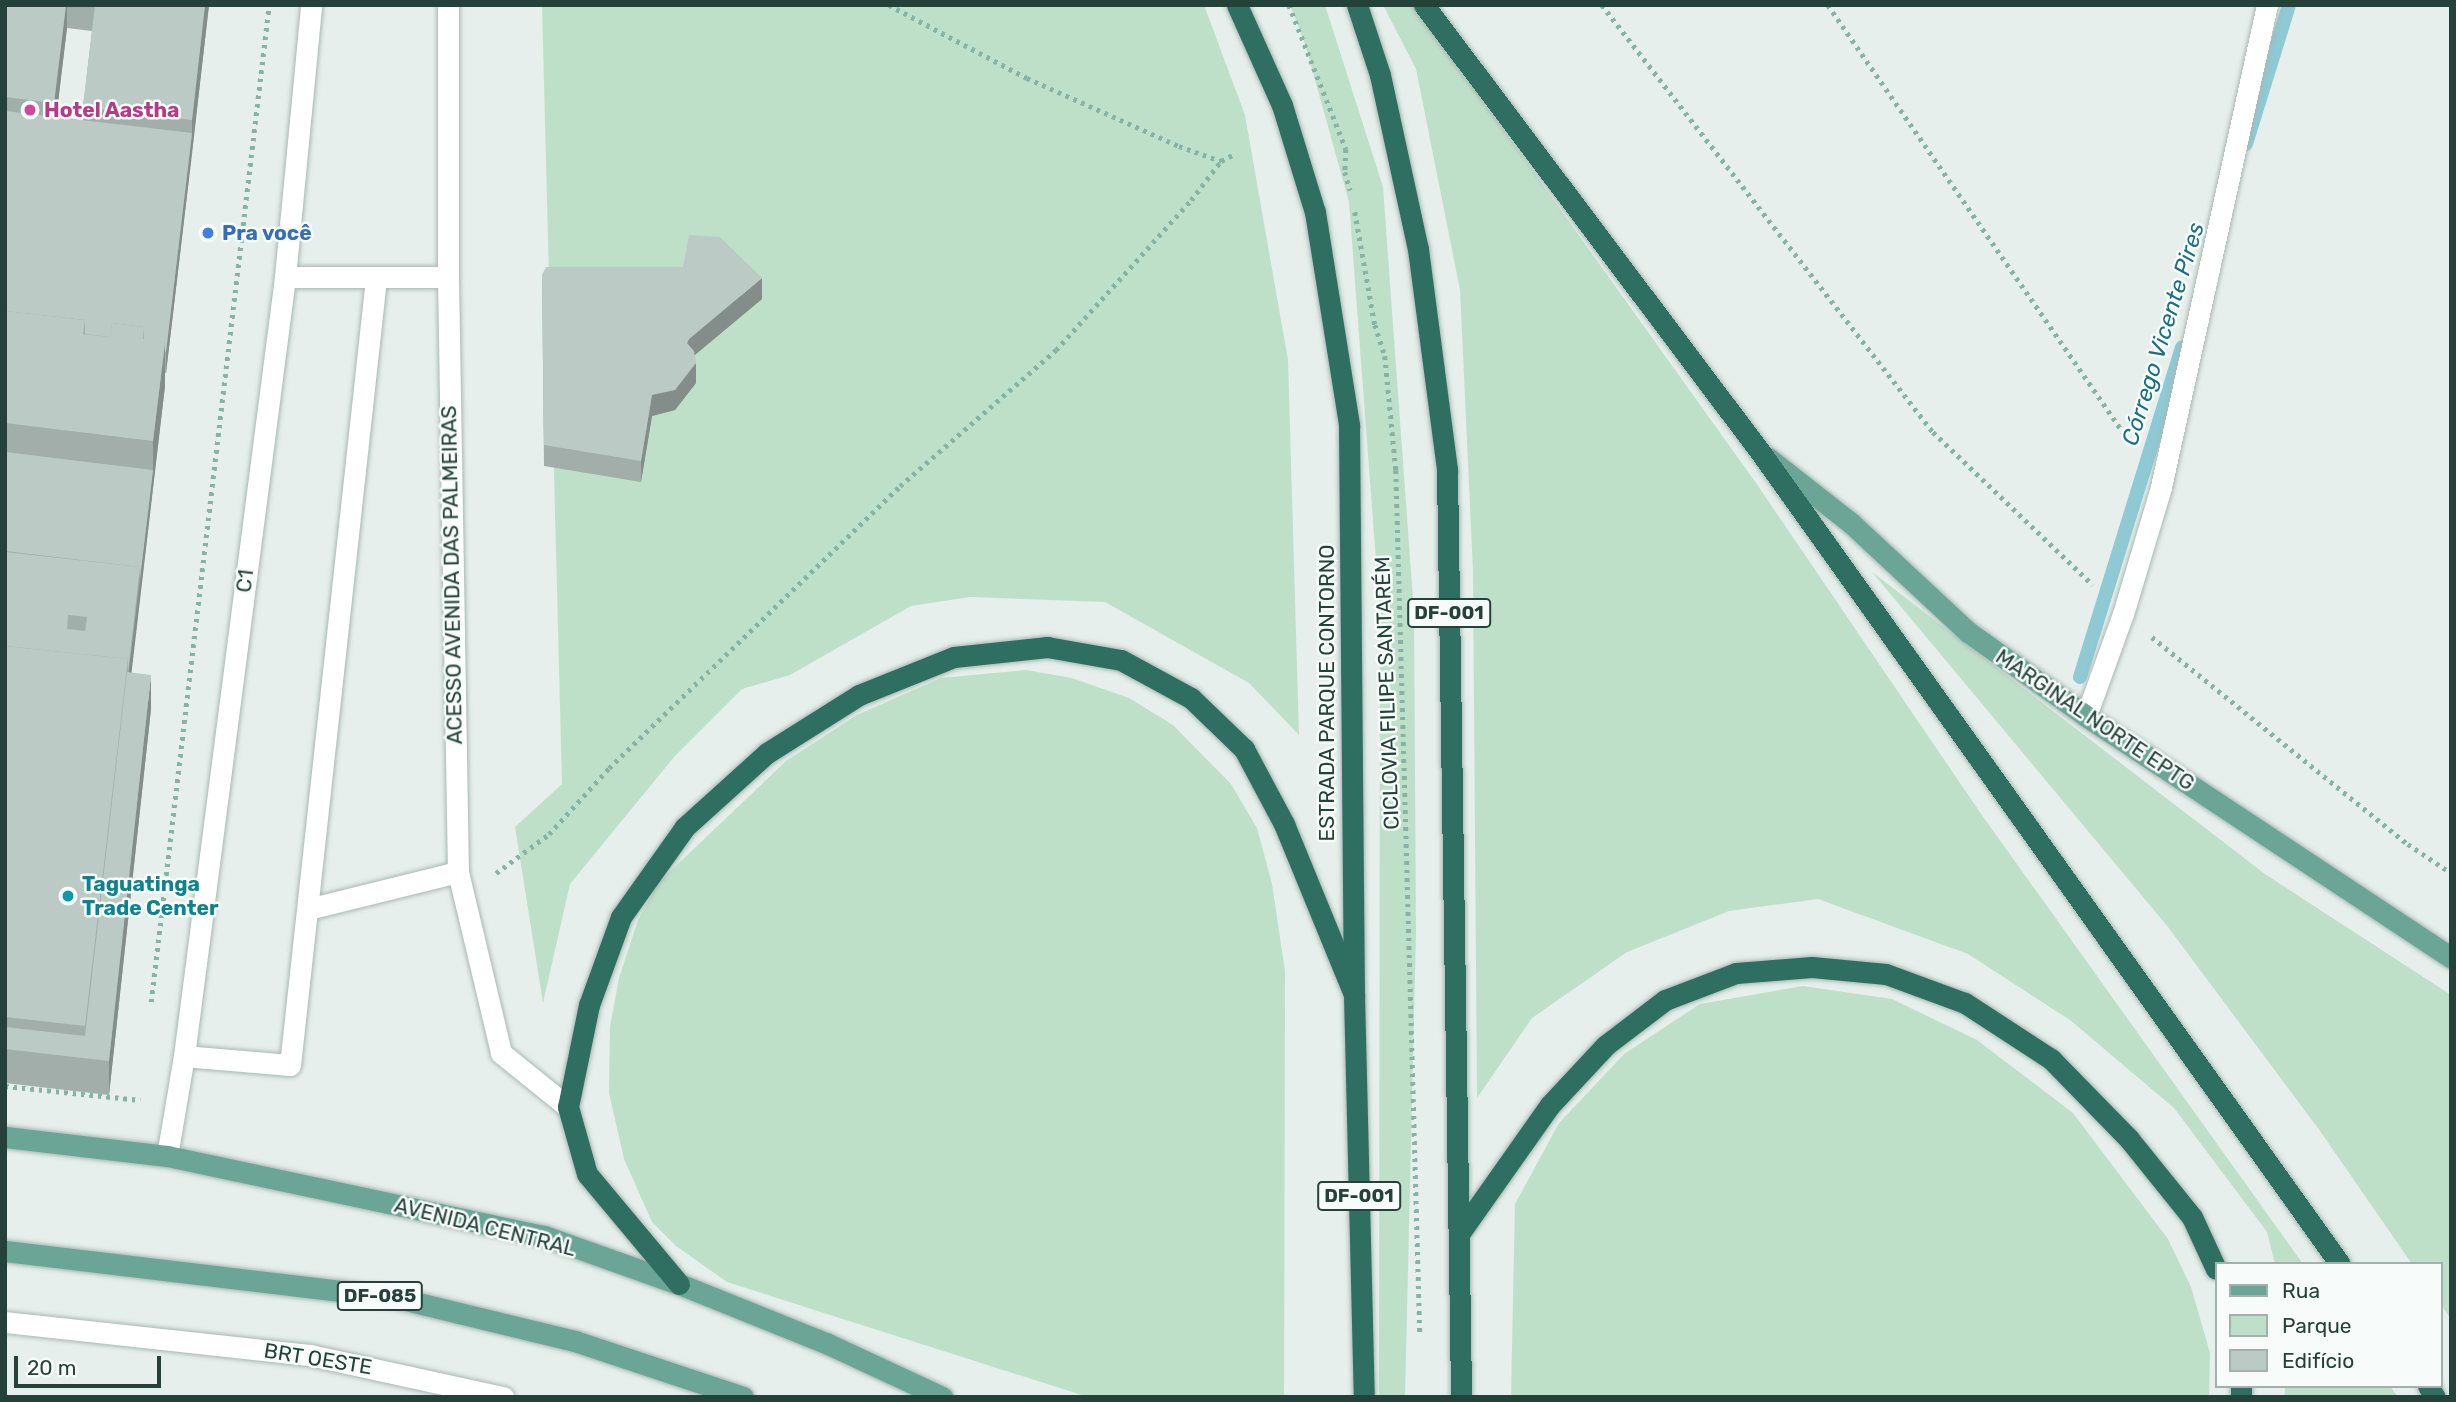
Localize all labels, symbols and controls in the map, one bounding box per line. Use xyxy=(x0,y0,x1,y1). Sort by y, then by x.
place label: Hotel Aastha xyxy=(44,97,180,123)
marker: Hotel Aastha xyxy=(22,102,38,118)
water label: Córrego Vicente Pires xyxy=(2116,219,2210,449)
place label: Pra você xyxy=(222,220,312,246)
marker: Pra você xyxy=(200,225,216,241)
street label: ACESSO AVENIDA DAS PALMEIRAS xyxy=(436,405,468,745)
street label: ESTRADA PARQUE CONTORNO xyxy=(1314,544,1340,842)
street label: CICLOVIA FILIPE SANTARÉM xyxy=(1370,556,1404,830)
street label: C1 xyxy=(231,568,259,594)
road number: DF-001 xyxy=(1407,598,1491,628)
street label: MARGINAL NORTE EPTG xyxy=(1991,644,2199,796)
place label: Taguatinga Trade Center xyxy=(82,871,218,921)
marker: Taguatinga Trade Center xyxy=(60,888,76,904)
road number: DF-001 xyxy=(1317,1180,1401,1212)
street label: AVENIDA CENTRAL xyxy=(392,1192,578,1262)
legend xyxy=(2214,1262,2442,1388)
text: Rua xyxy=(2282,1278,2320,1303)
road number: DF-085 xyxy=(336,1280,424,1312)
text: Parque xyxy=(2282,1313,2352,1338)
street label: BRT OESTE xyxy=(262,1338,374,1380)
scale bar xyxy=(18,1342,164,1386)
text: Edifício xyxy=(2282,1348,2354,1373)
text: 20 m xyxy=(27,1355,76,1380)

